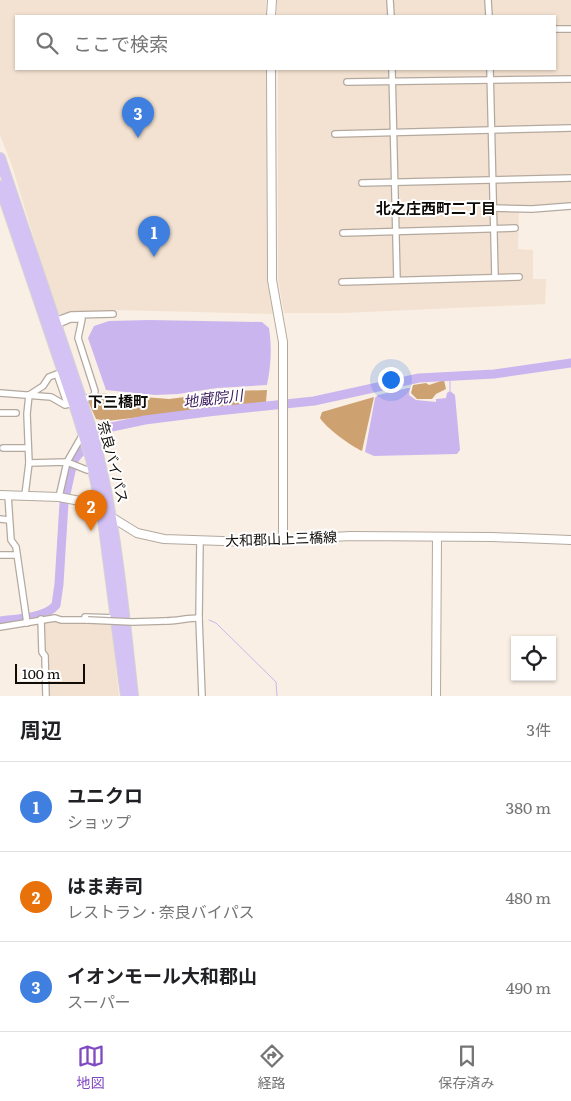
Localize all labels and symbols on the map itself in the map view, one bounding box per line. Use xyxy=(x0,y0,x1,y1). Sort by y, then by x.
pin: 3 xyxy=(122,97,154,138)
district label: 北之庄西町二丁目 xyxy=(376,196,496,219)
pin: 1 xyxy=(138,216,170,257)
your location xyxy=(378,367,404,393)
water label: 地蔵院川 xyxy=(182,382,246,413)
district label: 下三橋町 xyxy=(88,389,148,412)
street label: 奈良バイパス xyxy=(94,419,134,505)
pin: 2 xyxy=(75,490,107,531)
street label: 大和郡山上三橋線 xyxy=(225,526,337,550)
scale bar xyxy=(15,661,85,684)

